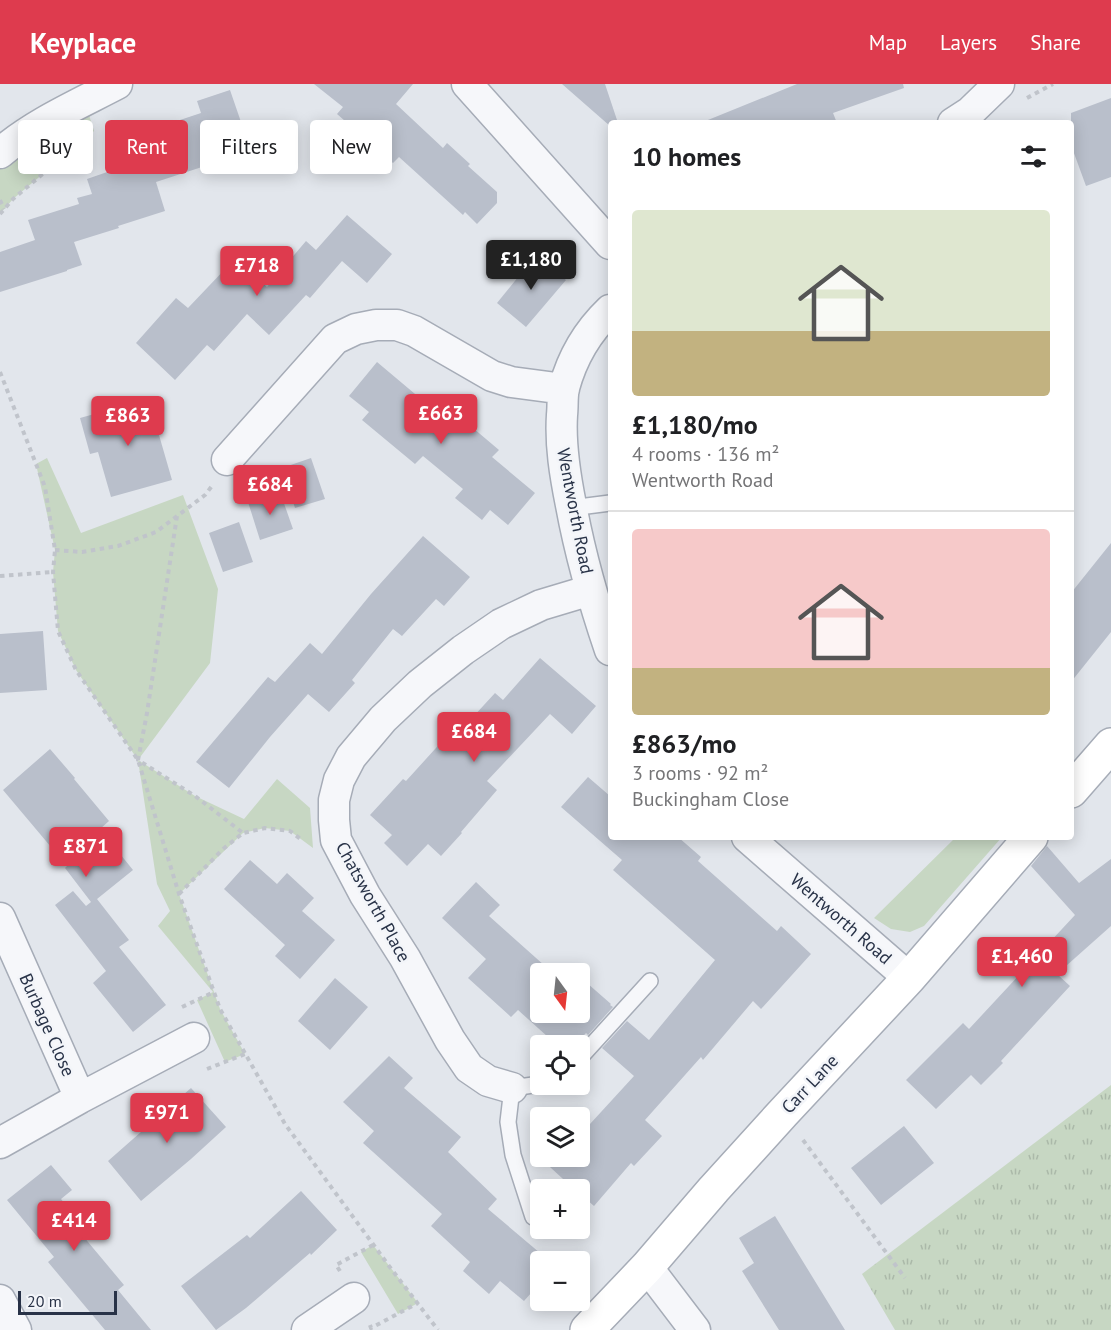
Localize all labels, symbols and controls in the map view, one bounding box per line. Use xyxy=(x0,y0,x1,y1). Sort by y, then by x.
text: Keyplace xyxy=(30,24,136,61)
text: Map xyxy=(869,29,907,56)
text: Layers xyxy=(940,29,997,56)
text: Share xyxy=(1030,29,1081,56)
chip: Buy xyxy=(18,120,93,174)
chip: Rent xyxy=(105,120,188,174)
chip: Filters xyxy=(200,120,298,174)
chip: New xyxy=(310,120,392,174)
text: 10 homes xyxy=(632,140,741,173)
icon: filters xyxy=(1017,140,1050,173)
pin: £1,180 xyxy=(482,240,580,291)
pin: £718 xyxy=(221,246,293,297)
text: £1,180 xyxy=(500,246,562,272)
icon: home xyxy=(787,249,895,357)
text: £718 xyxy=(234,252,280,278)
pin: £663 xyxy=(405,394,477,445)
pin: £863 xyxy=(92,396,164,447)
text: £663 xyxy=(418,400,464,426)
text: £863 xyxy=(105,402,151,428)
text: £1,180/mo xyxy=(632,408,758,441)
text: 4 rooms · 136 m² xyxy=(632,441,779,467)
street label: Wentworth Road xyxy=(552,446,599,576)
pin: £684 xyxy=(234,465,306,516)
text: Wentworth Road xyxy=(632,467,774,493)
text: £684 xyxy=(247,471,293,497)
icon: home xyxy=(787,568,895,676)
pin: £684 xyxy=(438,712,510,763)
text: £684 xyxy=(451,718,497,744)
text: £863/mo xyxy=(632,727,736,760)
text: 3 rooms · 92 m² xyxy=(632,760,768,786)
text: Buckingham Close xyxy=(632,786,789,812)
pin: £871 xyxy=(50,827,122,878)
text: £871 xyxy=(63,833,109,859)
street label: Chatsworth Place xyxy=(331,838,416,966)
street label: Wentworth Road xyxy=(786,868,897,969)
pin: £1,460 xyxy=(973,937,1071,988)
text: £1,460 xyxy=(991,943,1053,969)
north arrow xyxy=(530,963,590,1023)
map controls xyxy=(530,963,590,1311)
street label: Burbage Close xyxy=(14,970,80,1080)
button: locate xyxy=(530,1035,590,1095)
street label: Carr Lane xyxy=(776,1049,843,1118)
pin: £971 xyxy=(131,1093,203,1144)
text: £971 xyxy=(144,1099,190,1125)
button: layers xyxy=(530,1107,590,1167)
button: + xyxy=(530,1179,590,1239)
pin: £414 xyxy=(38,1201,110,1252)
text: £414 xyxy=(51,1207,97,1233)
button: − xyxy=(530,1251,590,1311)
scale bar xyxy=(18,1288,117,1316)
text: 20 m xyxy=(27,1291,62,1311)

